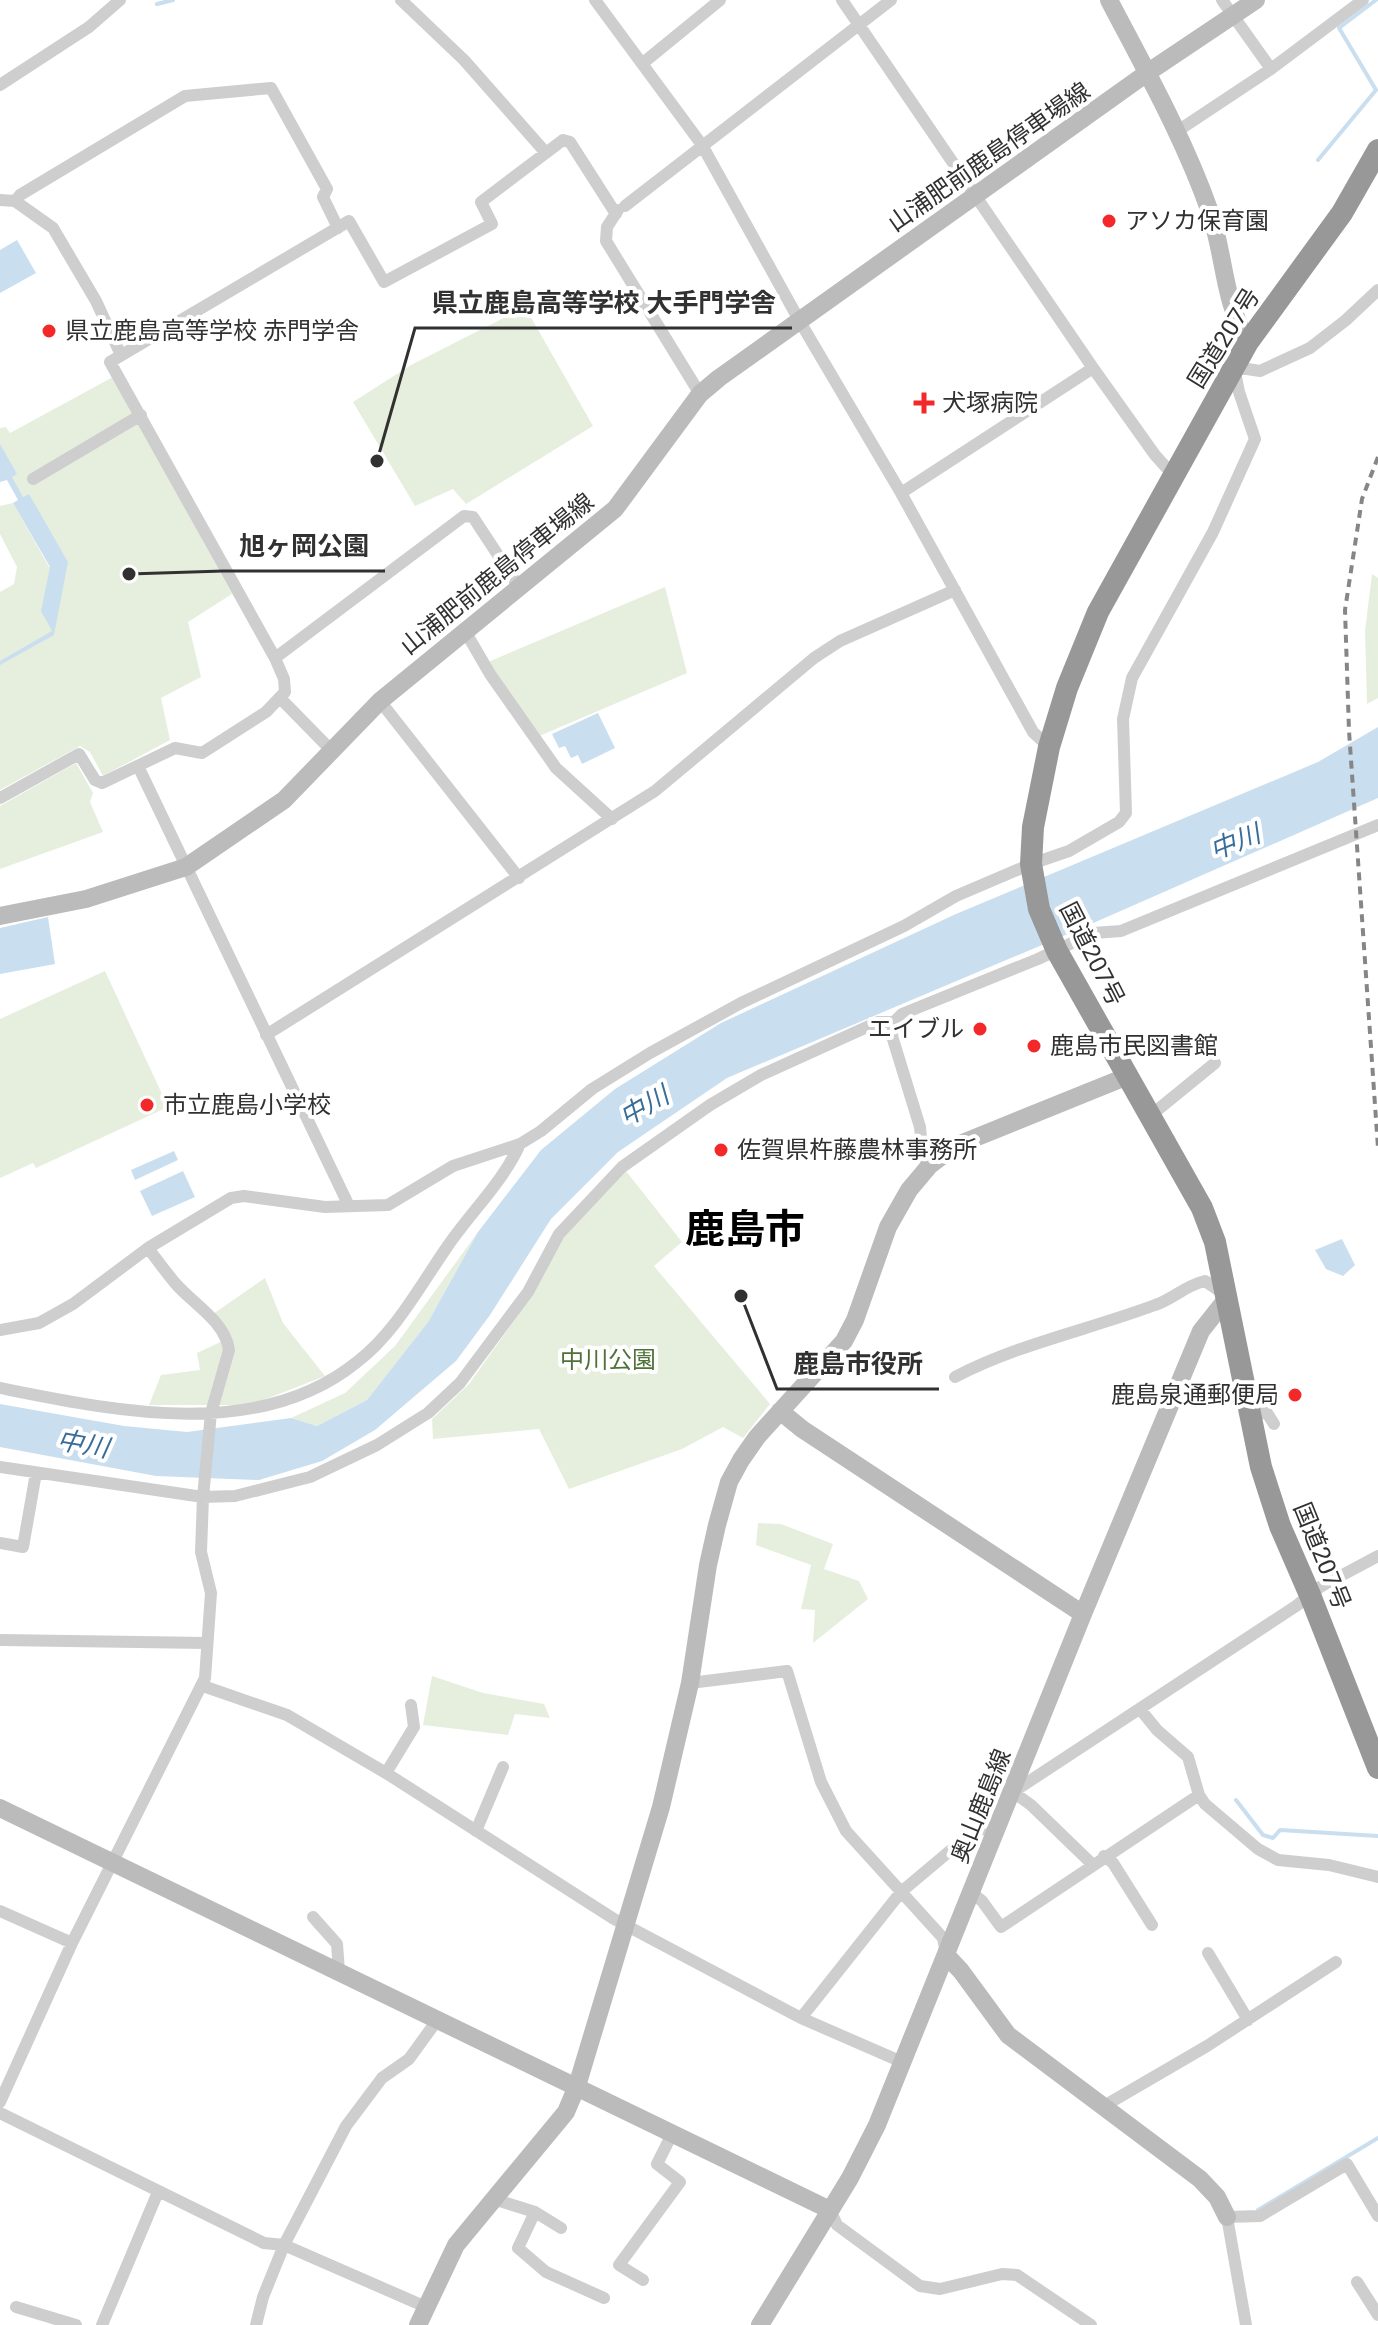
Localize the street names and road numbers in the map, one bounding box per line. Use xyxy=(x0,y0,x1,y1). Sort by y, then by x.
street label: 山浦肥前鹿島停車場線 xyxy=(883,77,1095,237)
street label: 国道207号 xyxy=(1182,283,1266,393)
street label: 山浦肥前鹿島停車場線 xyxy=(395,488,599,660)
street label: 国道207号 xyxy=(1054,898,1130,1010)
street label: 国道207号 xyxy=(1288,1499,1356,1613)
street label: 奥山鹿島線 xyxy=(946,1745,1016,1867)

